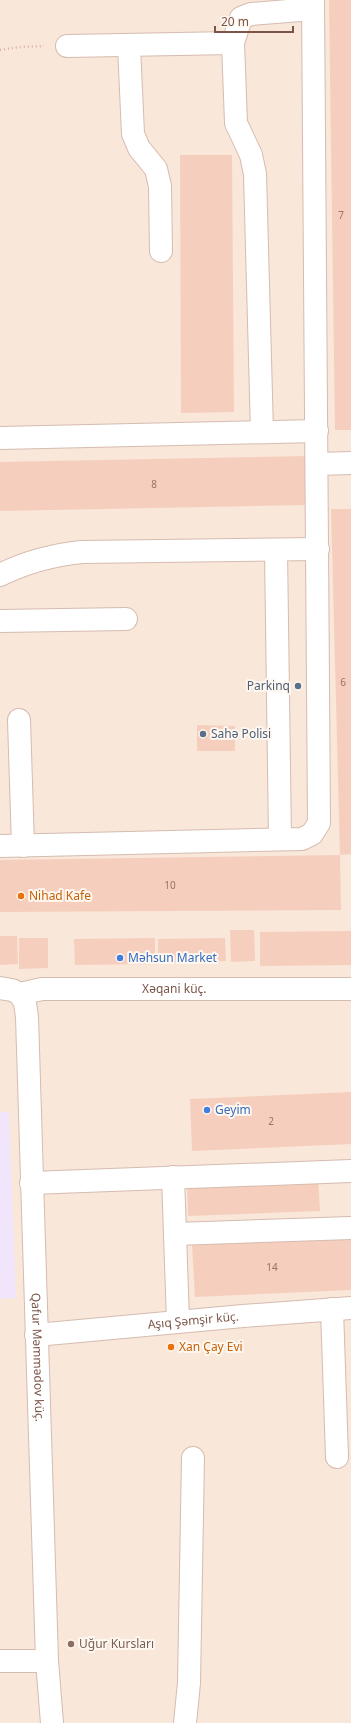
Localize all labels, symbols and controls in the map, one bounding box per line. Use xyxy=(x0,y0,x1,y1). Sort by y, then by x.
scale bar xyxy=(215,8,293,34)
text: 20 m xyxy=(221,13,249,30)
house number: 7 xyxy=(338,208,344,222)
house number: 8 xyxy=(151,477,157,491)
house number: 6 xyxy=(340,675,346,689)
place label: Parkinq xyxy=(247,677,290,694)
marker: Parkinq xyxy=(293,681,303,691)
place label: Sahə Polisi xyxy=(211,725,271,742)
marker: Sahə Polisi xyxy=(198,729,208,739)
house number: 10 xyxy=(164,878,176,892)
place label: Nihad Kafe xyxy=(29,887,91,904)
marker: Nihad Kafe xyxy=(16,891,26,901)
place label: Məhsun Market xyxy=(128,949,218,966)
marker: Məhsun Market xyxy=(115,953,125,963)
street label: Xəqani küç. xyxy=(142,980,207,997)
place label: Geyim xyxy=(215,1101,251,1118)
marker: Geyim xyxy=(202,1105,212,1115)
house number: 2 xyxy=(268,1114,274,1128)
house number: 14 xyxy=(266,1260,278,1274)
street label: Qafur Məmmədov küç. xyxy=(28,1293,49,1422)
street label: Aşıq Şəmşir küç. xyxy=(147,1307,240,1333)
place label: Xan Çay Evi xyxy=(179,1338,243,1355)
marker: Xan Çay Evi xyxy=(166,1342,176,1352)
place label: Uğur Kursları xyxy=(79,1635,154,1652)
marker: Uğur Kursları xyxy=(66,1639,76,1649)

